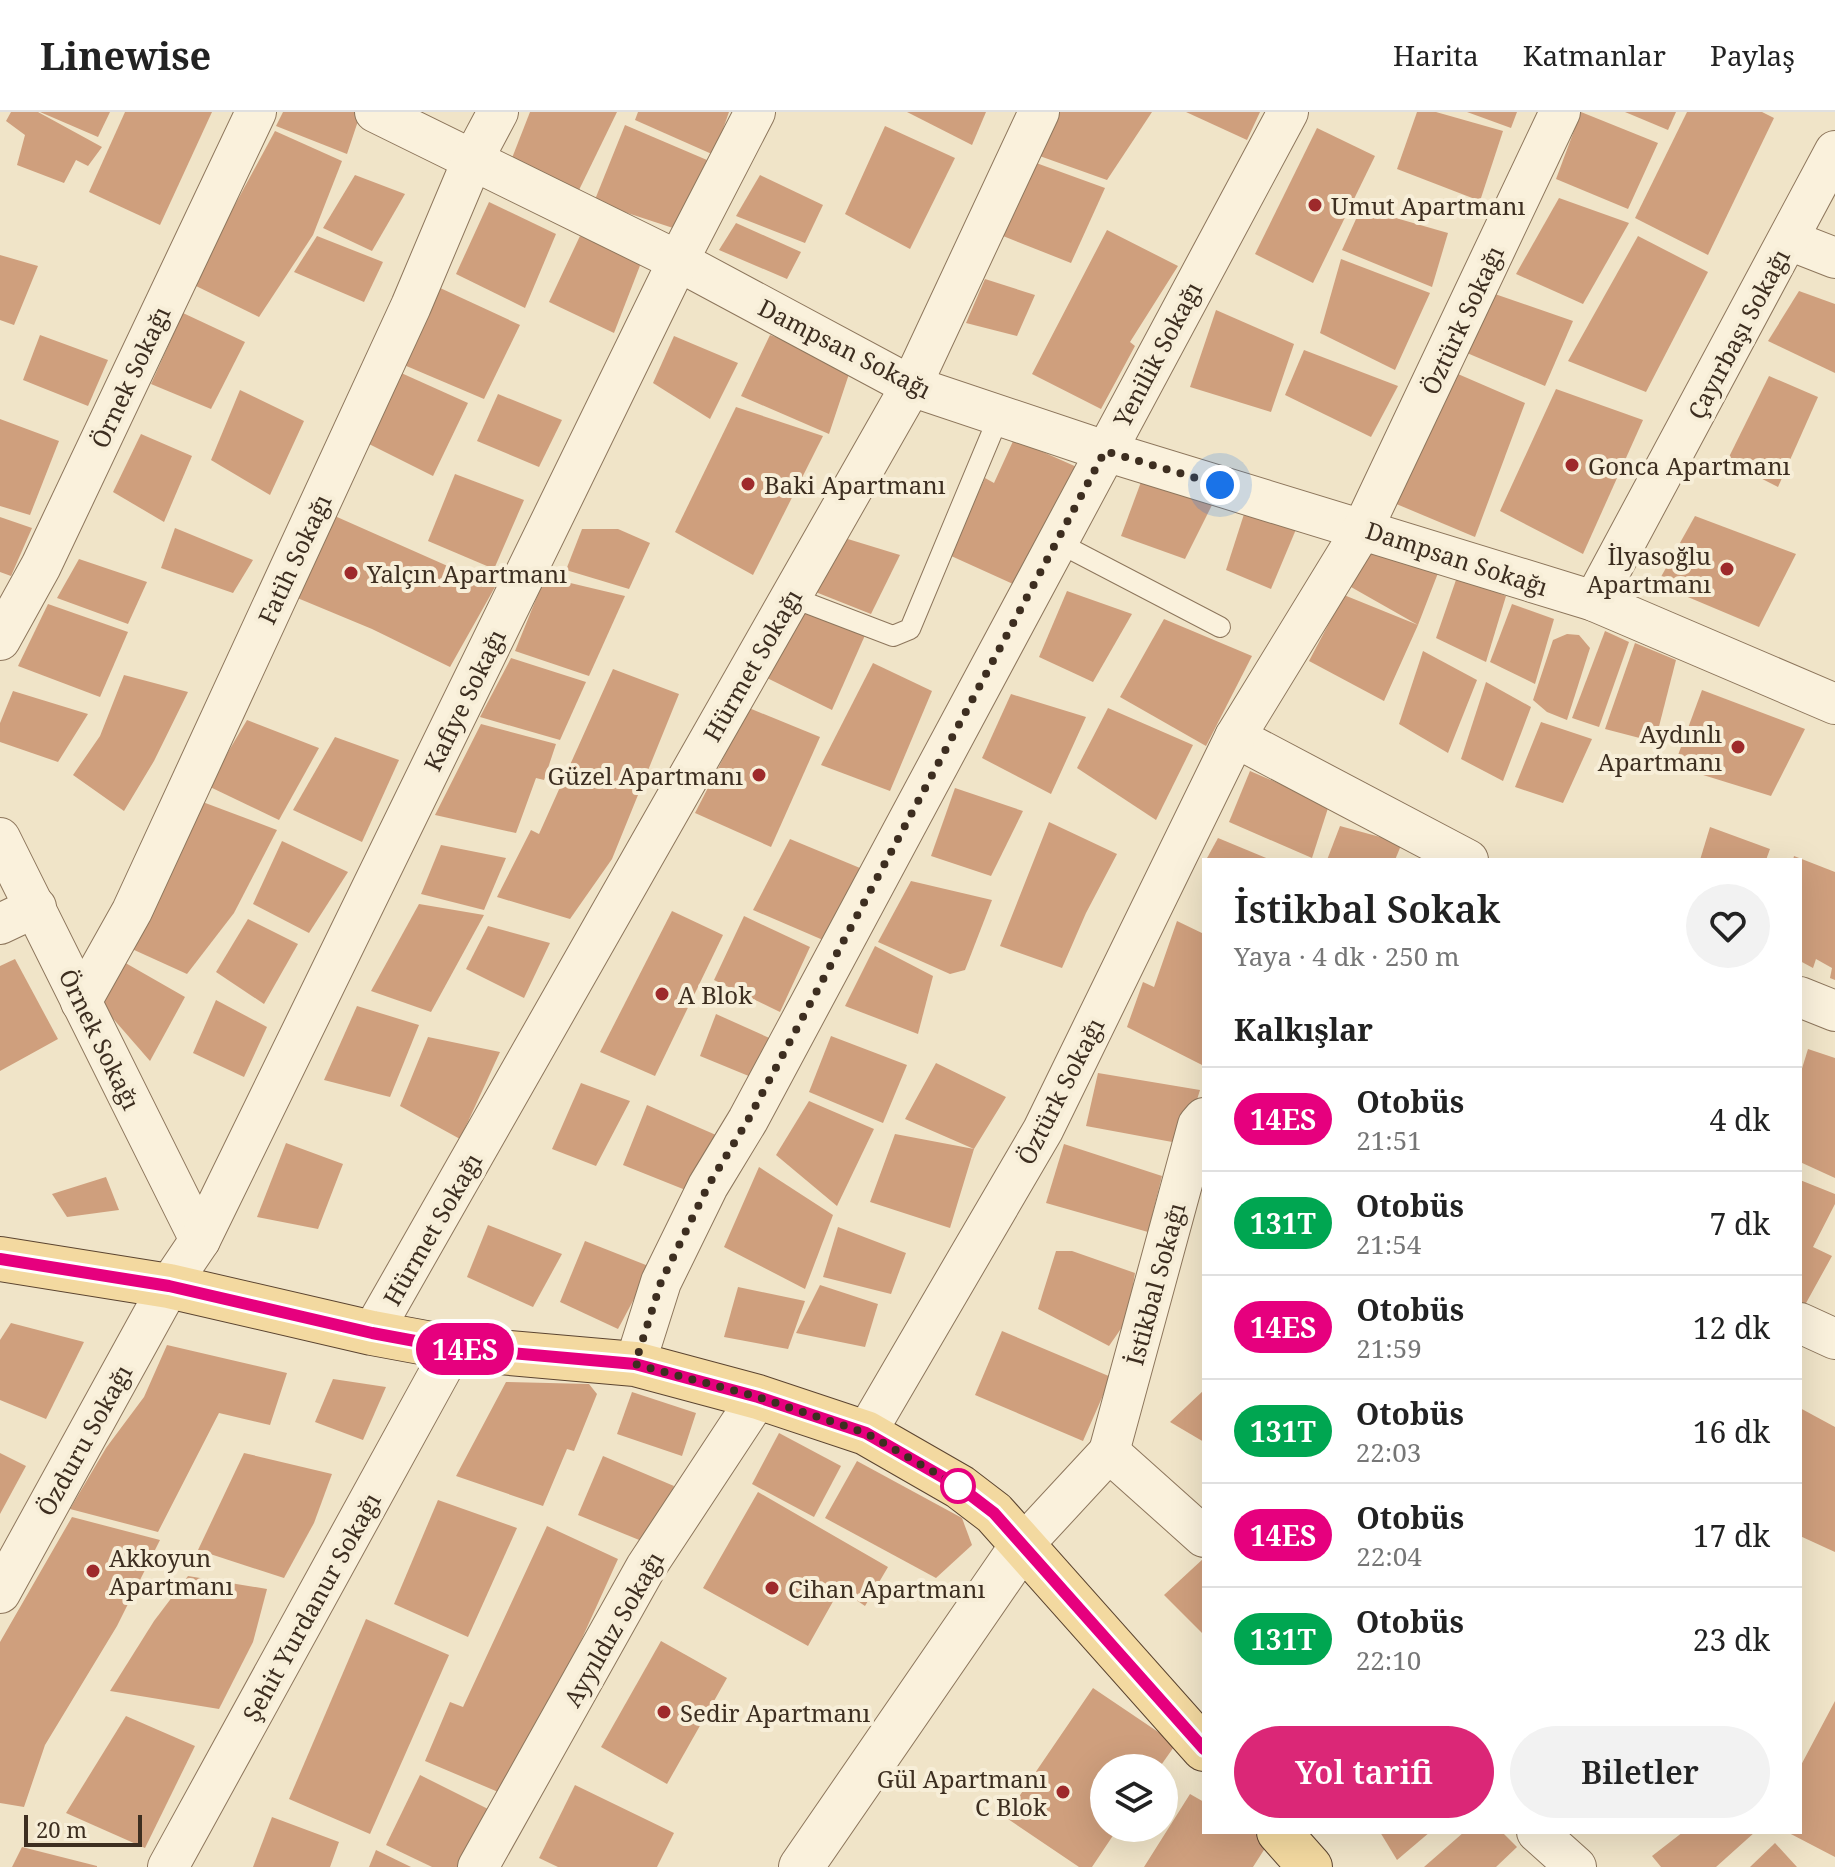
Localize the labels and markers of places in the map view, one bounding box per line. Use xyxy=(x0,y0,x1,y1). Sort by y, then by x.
place label: Umut Apartmanı xyxy=(1331,189,1525,222)
marker: Umut Apartmanı xyxy=(1306,196,1324,214)
place label: Gonca Apartmanı xyxy=(1588,449,1791,482)
marker: Gonca Apartmanı xyxy=(1563,456,1581,474)
place label: Baki Apartmanı xyxy=(764,468,946,501)
marker: Baki Apartmanı xyxy=(739,475,757,493)
place label: İlyasoğlu Apartmanı xyxy=(1587,539,1711,600)
place label: Yalçın Apartmanı xyxy=(366,557,567,590)
marker: İlyasoğlu Apartmanı xyxy=(1718,560,1736,578)
marker: Yalçın Apartmanı xyxy=(342,564,360,582)
place label: Aydınlı Apartmanı xyxy=(1598,717,1722,778)
marker: Aydınlı Apartmanı xyxy=(1729,738,1747,756)
place label: Güzel Apartmanı xyxy=(548,759,743,792)
marker: Güzel Apartmanı xyxy=(750,766,768,784)
place label: A Blok xyxy=(678,978,753,1011)
marker: A Blok xyxy=(653,985,671,1003)
unlabelled marker xyxy=(941,1469,975,1503)
place label: Akkoyun Apartmanı xyxy=(109,1541,234,1602)
marker: Akkoyun Apartmanı xyxy=(84,1562,102,1580)
place label: Cihan Apartmanı xyxy=(788,1572,985,1605)
marker: Cihan Apartmanı xyxy=(763,1579,781,1597)
place label: Sedir Apartmanı xyxy=(680,1696,870,1729)
marker: Sedir Apartmanı xyxy=(655,1703,673,1721)
place label: Gül Apartmanı C Blok xyxy=(877,1762,1048,1823)
marker: Gül Apartmanı C Blok xyxy=(1054,1783,1072,1801)

